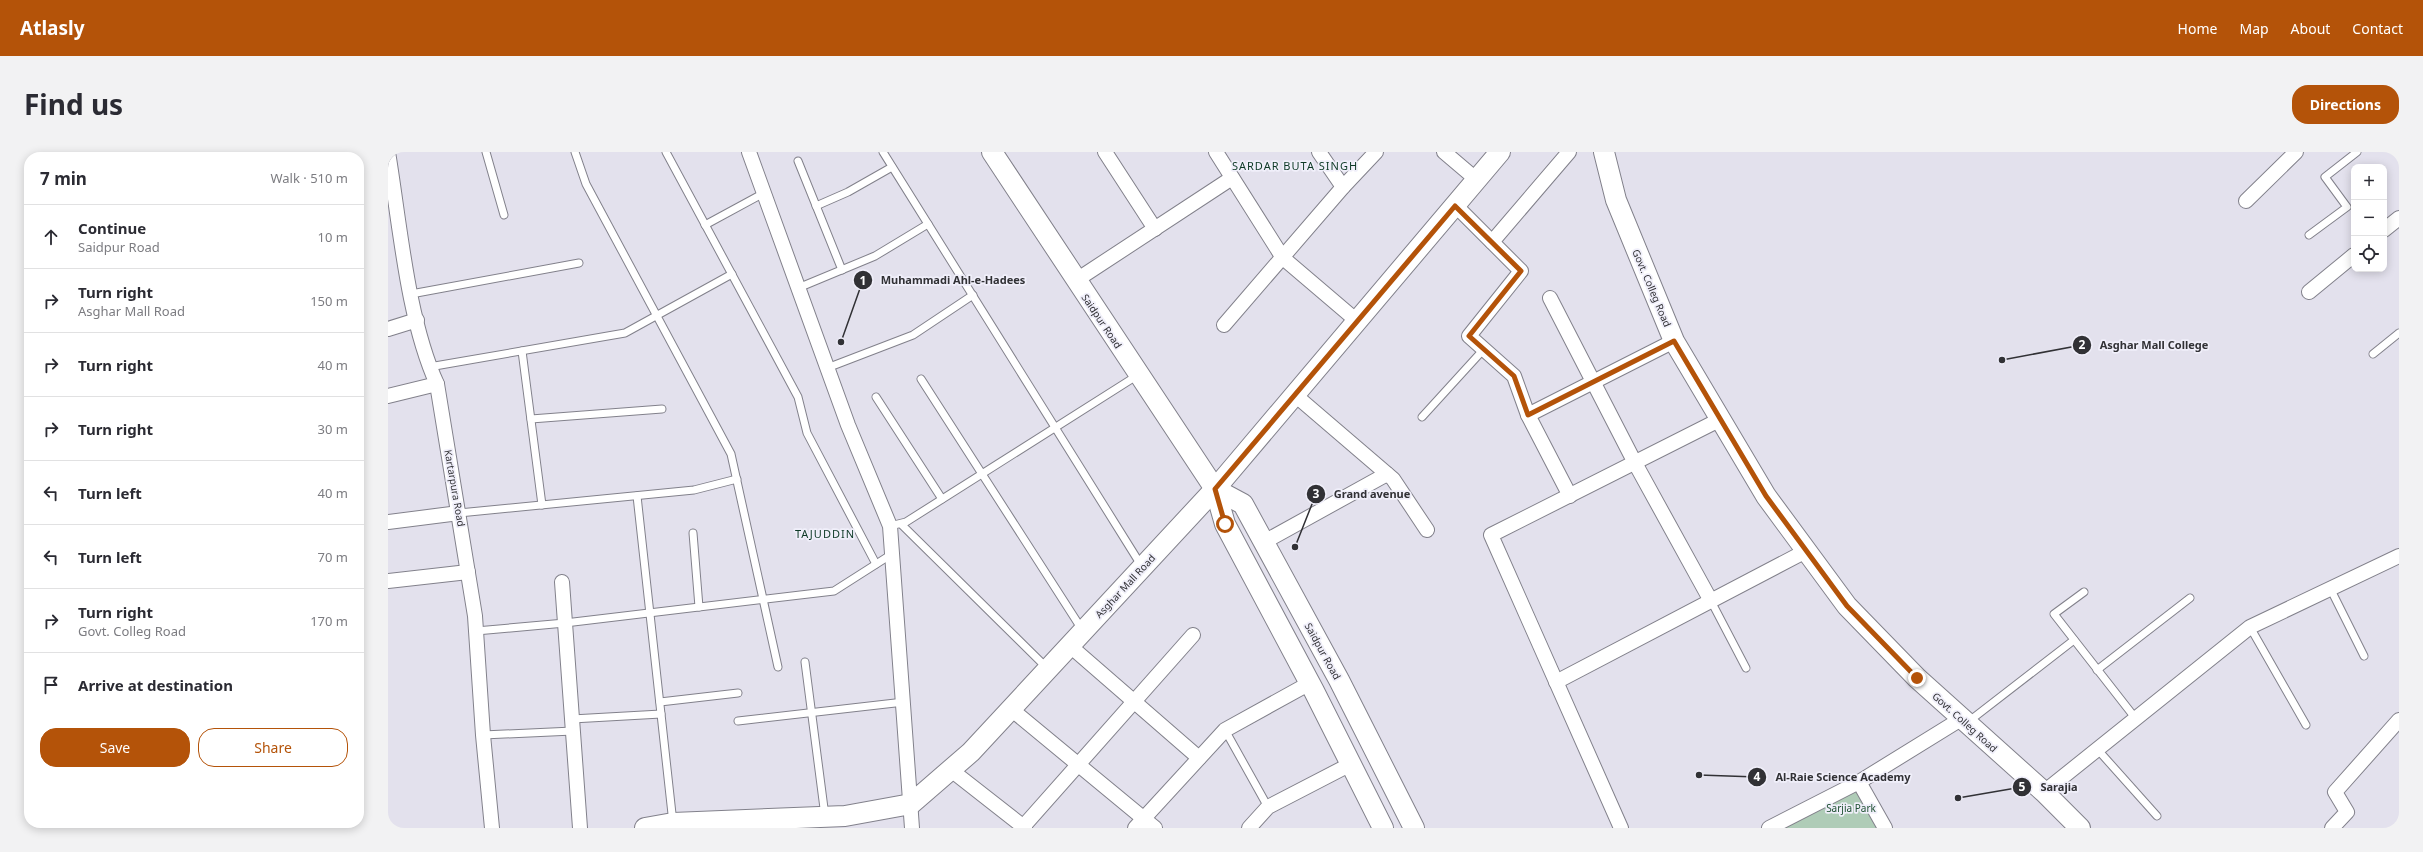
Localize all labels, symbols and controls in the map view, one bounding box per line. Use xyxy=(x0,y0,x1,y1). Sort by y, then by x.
text: Atlasly xyxy=(20,15,85,41)
text: Home xyxy=(2178,19,2217,38)
text: Map xyxy=(2239,19,2269,38)
text: About xyxy=(2291,19,2330,38)
text: Contact xyxy=(2352,19,2403,38)
text: Find us xyxy=(24,85,123,123)
button: Directions xyxy=(2292,85,2399,124)
district label: SARDAR BUTA SINGH xyxy=(1232,158,1358,173)
map controls xyxy=(2351,164,2387,272)
button: + xyxy=(2351,164,2387,200)
text: 7 min xyxy=(40,167,87,190)
text: Walk · 510 m xyxy=(270,169,348,187)
button: − xyxy=(2351,200,2387,236)
text: Continue xyxy=(78,218,146,238)
icon: ahead xyxy=(40,226,62,248)
text: 10 m xyxy=(318,228,348,246)
button: locate xyxy=(2351,236,2387,272)
text: Saidpur Road xyxy=(78,238,160,256)
street label: Govt. Colleg Road xyxy=(1629,247,1675,329)
callout: Muhammadi Ahl-e-Hadees xyxy=(853,269,1034,292)
text: 1 xyxy=(860,272,866,289)
text: Muhammadi Ahl-e-Hadees xyxy=(881,272,1026,287)
text: Turn right xyxy=(78,282,153,302)
icon: right xyxy=(40,290,62,312)
street label: Saidpur Road xyxy=(1079,291,1125,351)
text: 150 m xyxy=(310,292,348,310)
text: Asghar Mall Road xyxy=(78,302,185,320)
callout: Asghar Mall College xyxy=(2072,334,2216,357)
text: 2 xyxy=(2079,336,2086,353)
text: Asghar Mall College xyxy=(2100,337,2209,352)
icon: right xyxy=(40,354,62,376)
text: Turn right xyxy=(78,355,153,375)
text: 40 m xyxy=(318,356,348,374)
icon: right xyxy=(40,418,62,440)
text: Turn right xyxy=(78,419,153,439)
text: 30 m xyxy=(318,420,348,438)
street label: Kartarpura Road xyxy=(441,448,469,528)
icon: left xyxy=(40,482,62,504)
text: Turn left xyxy=(78,483,142,503)
callout: Grand avenue xyxy=(1306,483,1418,506)
text: 40 m xyxy=(318,484,348,502)
text: 3 xyxy=(1313,485,1320,502)
text: Grand avenue xyxy=(1334,486,1411,501)
route start xyxy=(1216,515,1234,533)
district label: TAJUDDIN xyxy=(795,526,855,541)
icon: left xyxy=(40,546,62,568)
text: Turn left xyxy=(78,547,142,567)
text: 70 m xyxy=(318,548,348,566)
street label: Asghar Mall Road xyxy=(1092,551,1158,621)
text: Turn right xyxy=(78,602,153,622)
icon: right xyxy=(40,610,62,632)
text: 170 m xyxy=(310,612,348,630)
street label: Saidpur Road xyxy=(1302,620,1344,682)
text: Govt. Colleg Road xyxy=(78,622,186,640)
route end xyxy=(1908,669,1926,687)
icon: arrive xyxy=(40,674,62,696)
text: Arrive at destination xyxy=(78,675,233,695)
street label: Govt. Colleg Road xyxy=(1929,689,2001,755)
button: Save xyxy=(40,728,190,767)
button: Share xyxy=(198,728,348,767)
callout: Al-Raie Science Academy xyxy=(1747,766,1919,789)
text: 4 xyxy=(1754,768,1761,785)
text: Al-Raie Science Academy xyxy=(1775,769,1911,784)
callout: Sarajia xyxy=(2012,775,2085,798)
text: 5 xyxy=(2019,778,2026,795)
text: Sarajia xyxy=(2040,779,2078,794)
park label: Sarjia Park xyxy=(1826,801,1877,815)

